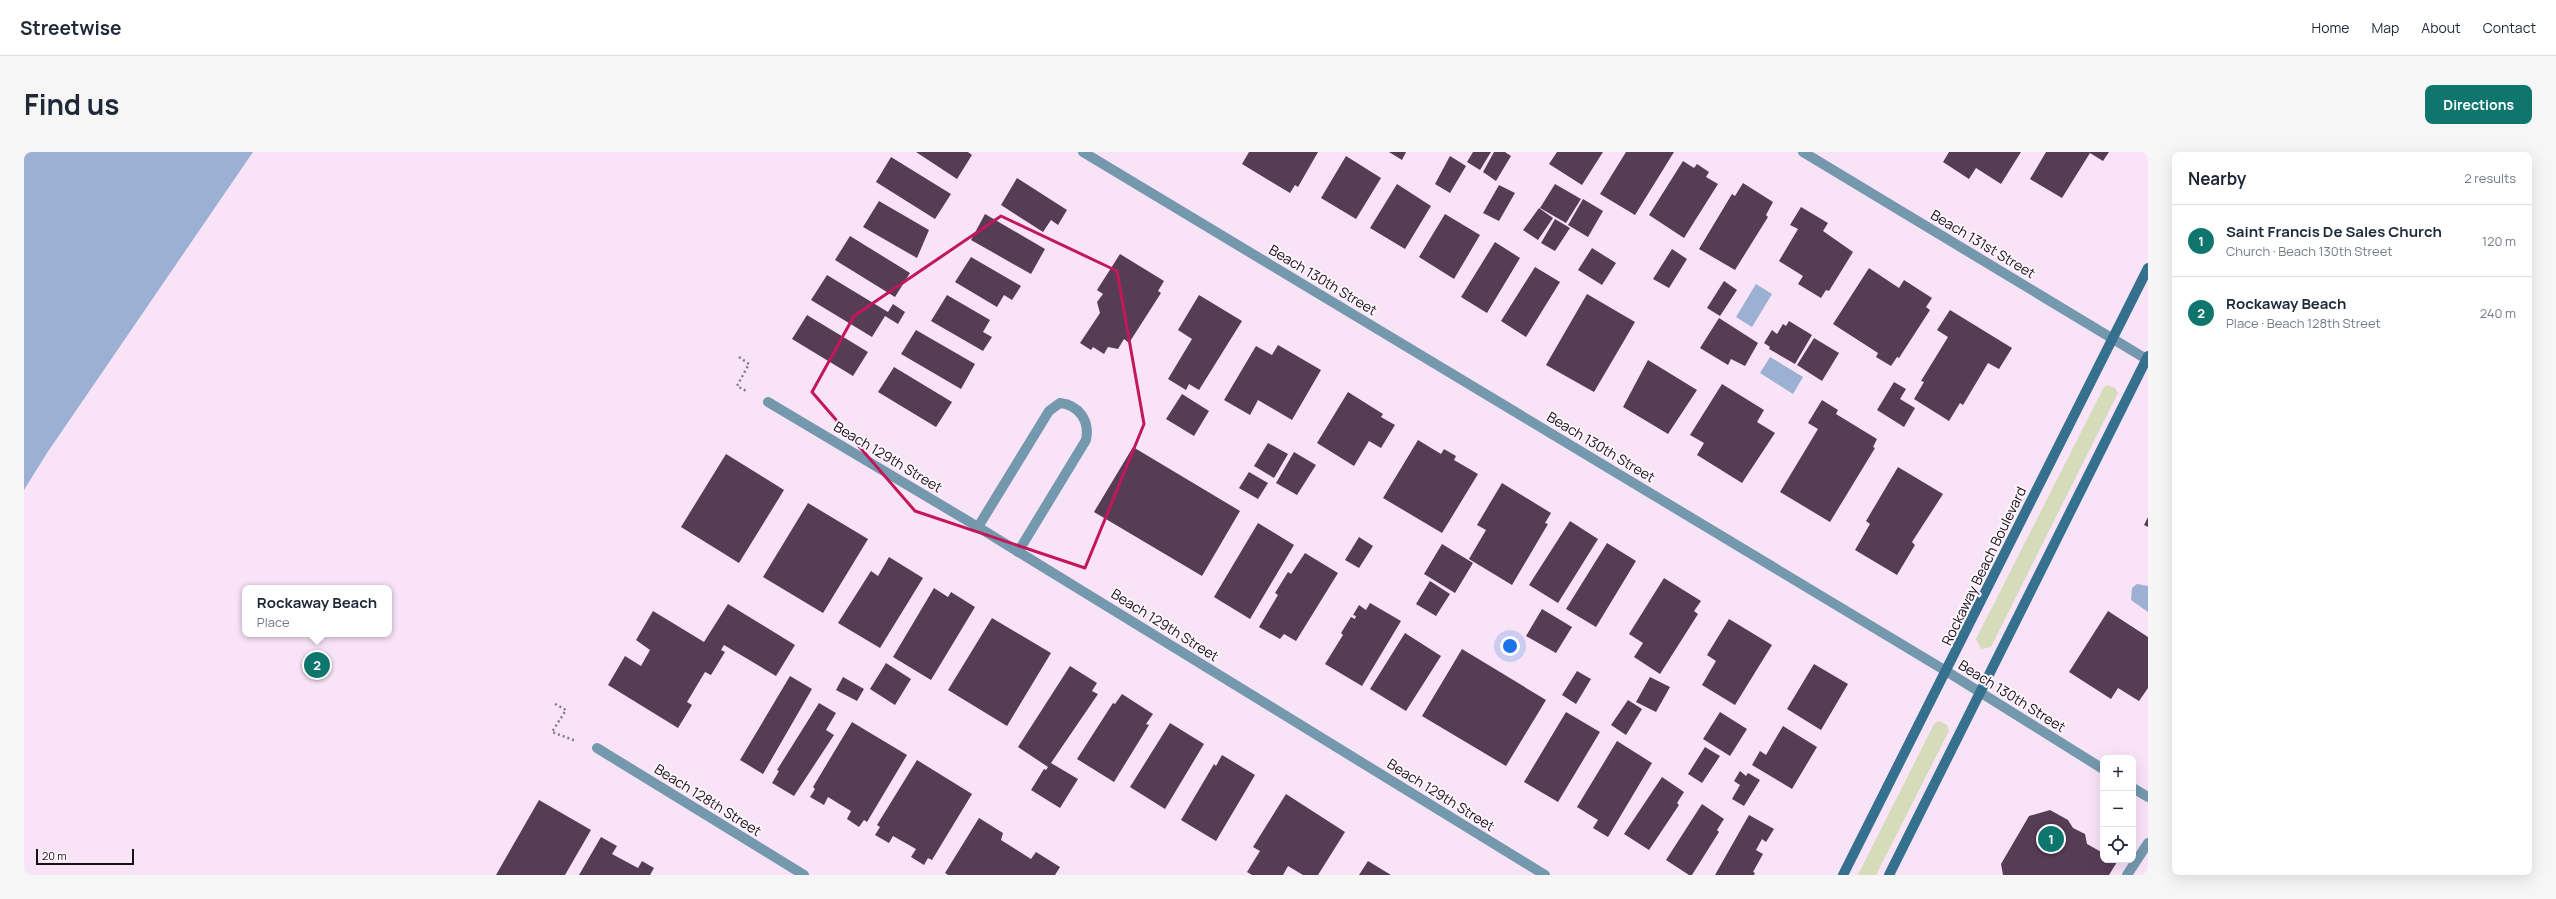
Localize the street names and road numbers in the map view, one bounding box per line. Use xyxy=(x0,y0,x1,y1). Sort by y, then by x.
street label: Beach 131st Street xyxy=(1927,205,2039,283)
street label: Beach 130th Street xyxy=(1266,240,1381,320)
street label: Beach 130th Street xyxy=(1544,407,1659,487)
street label: Beach 129th Street xyxy=(831,417,946,497)
street label: Rockaway Beach Boulevard xyxy=(1937,483,2030,648)
street label: Beach 129th Street xyxy=(1108,584,1223,665)
street label: Beach 130th Street xyxy=(1955,655,2070,736)
street label: Beach 129th Street xyxy=(1384,754,1499,835)
street label: Beach 128th Street xyxy=(651,759,766,840)

